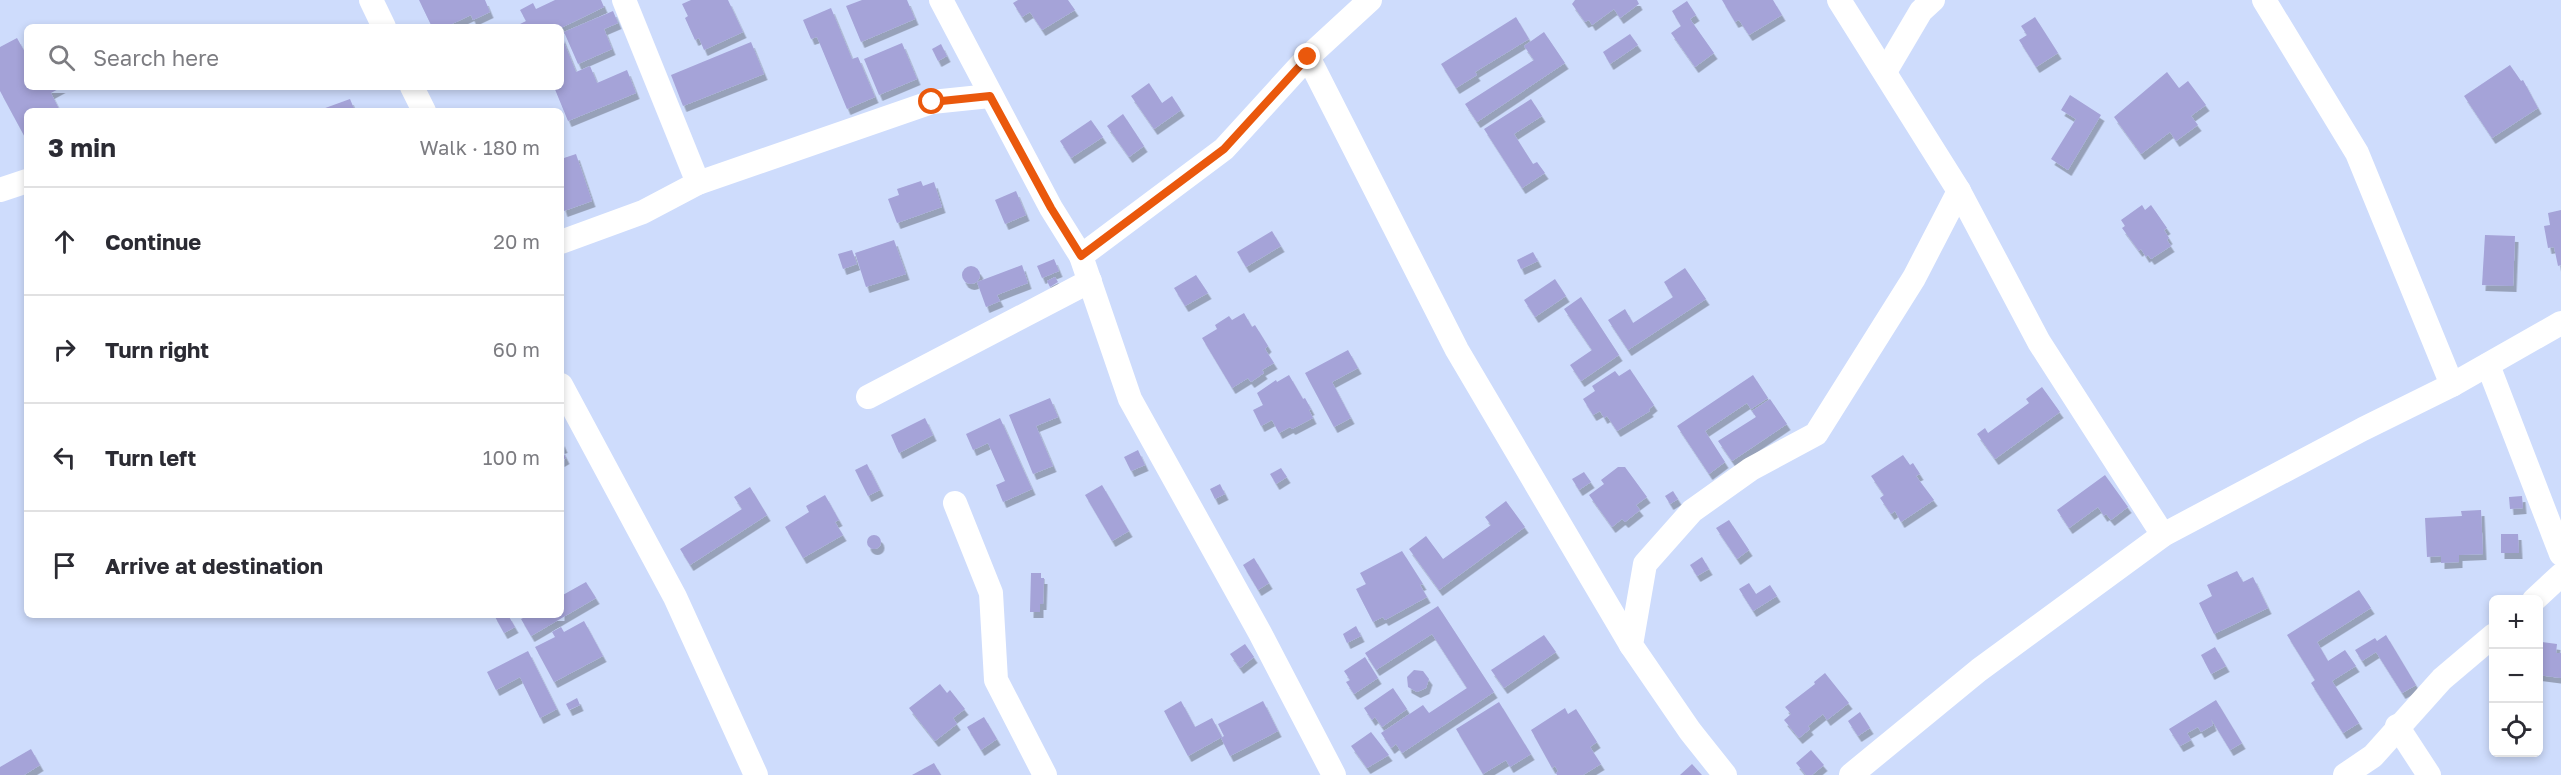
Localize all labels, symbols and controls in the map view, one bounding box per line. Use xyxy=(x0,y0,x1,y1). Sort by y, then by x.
search box xyxy=(24,24,564,90)
icon: search xyxy=(45,41,78,74)
route end xyxy=(1294,43,1320,69)
text: Search here xyxy=(93,44,219,71)
route start xyxy=(918,88,944,114)
text: 3 min xyxy=(48,132,116,163)
text: Walk · 180 m xyxy=(420,135,540,159)
icon: ahead xyxy=(48,225,81,258)
text: Continue xyxy=(105,228,201,255)
text: 20 m xyxy=(493,229,540,253)
icon: right xyxy=(48,333,81,366)
text: Turn right xyxy=(105,336,209,363)
text: 60 m xyxy=(493,337,540,361)
icon: left xyxy=(48,441,81,474)
text: Turn left xyxy=(105,444,196,471)
text: 100 m xyxy=(483,445,540,469)
icon: arrive xyxy=(48,549,81,582)
text: Arrive at destination xyxy=(105,552,323,579)
map controls xyxy=(2489,595,2543,757)
button: + xyxy=(2489,595,2543,649)
button: − xyxy=(2489,649,2543,703)
button: locate xyxy=(2489,703,2543,757)

